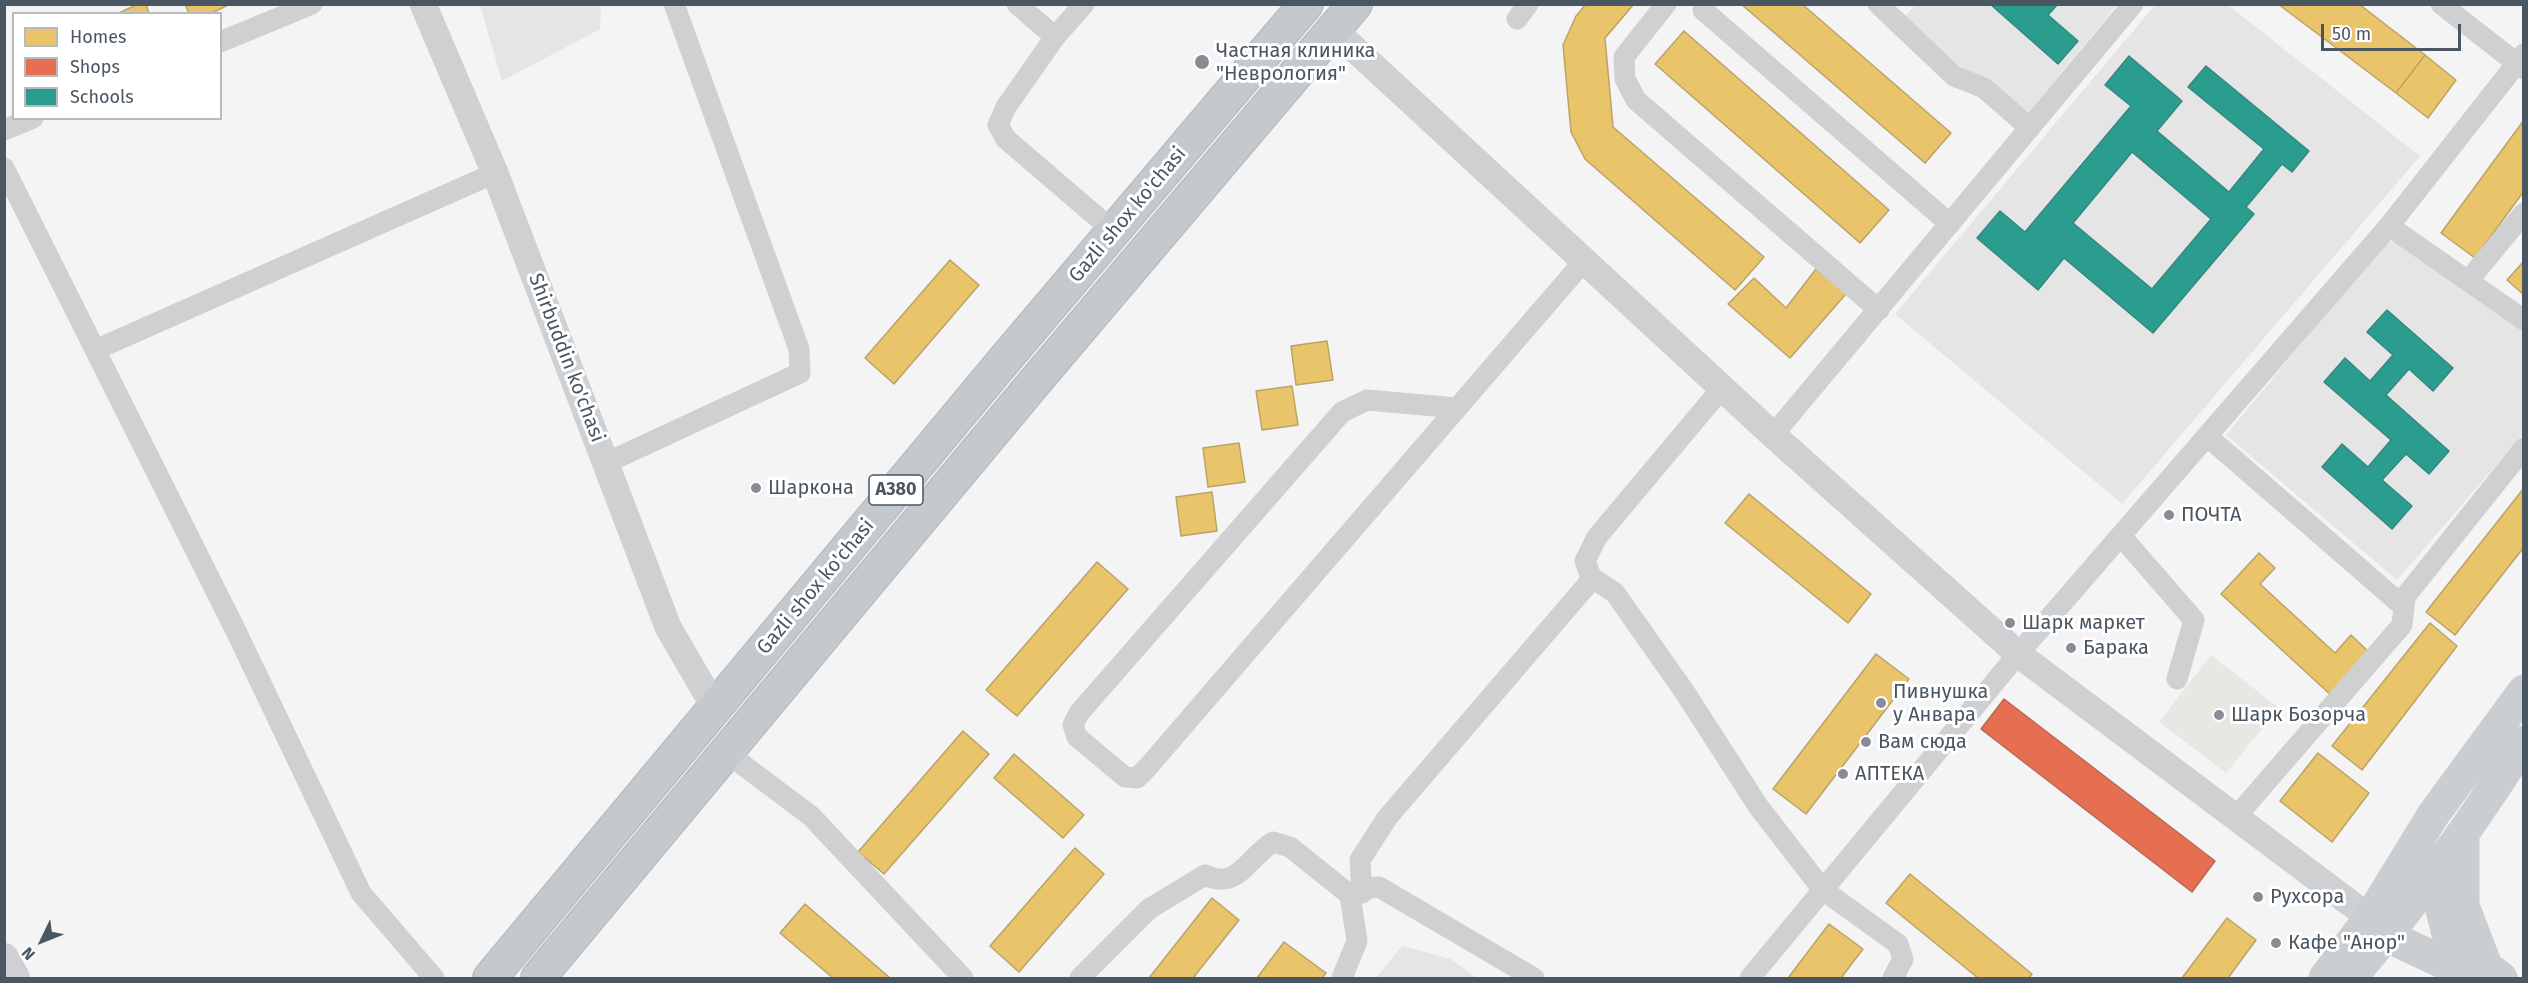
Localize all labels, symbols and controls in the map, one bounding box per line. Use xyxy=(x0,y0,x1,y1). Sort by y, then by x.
legend xyxy=(12,12,222,120)
scale bar xyxy=(2324,12,2464,50)
text: 50 m xyxy=(2332,23,2371,45)
text: Homes xyxy=(70,26,126,48)
place label: Частная клиника "Неврология" xyxy=(1216,39,1375,86)
marker: Частная клиника "Неврология" xyxy=(1193,53,1211,71)
text: Shops xyxy=(70,56,120,78)
text: Schools xyxy=(70,86,134,108)
street label: Gazli shox ko'chasi xyxy=(1064,142,1192,288)
street label: Shirbuddin ko'chasi xyxy=(523,270,609,446)
road number: A380 xyxy=(869,475,923,505)
place label: Шаркона xyxy=(768,476,854,500)
marker: Шаркона xyxy=(749,481,763,495)
place label: ПОЧТА xyxy=(2181,503,2241,527)
marker: ПОЧТА xyxy=(2162,508,2176,522)
street label: Gazli shox ko'chasi xyxy=(752,514,880,660)
place label: Шарк маркет xyxy=(2022,611,2145,635)
marker: Шарк маркет xyxy=(2003,616,2017,630)
place label: Барака xyxy=(2083,636,2149,660)
marker: Барака xyxy=(2064,641,2078,655)
place label: Пивнушка у Анвара xyxy=(1893,680,1988,727)
marker: Пивнушка у Анвара xyxy=(1874,696,1888,710)
place label: Шарк Бозорча xyxy=(2231,703,2366,727)
marker: Шарк Бозорча xyxy=(2212,708,2226,722)
place label: Вам сюда xyxy=(1878,730,1967,754)
marker: Вам сюда xyxy=(1859,735,1873,749)
place label: АПТЕКА xyxy=(1855,762,1924,786)
marker: АПТЕКА xyxy=(1836,767,1850,781)
place label: Рухсора xyxy=(2270,885,2344,909)
marker: Рухсора xyxy=(2251,890,2265,904)
north arrow xyxy=(12,911,72,971)
place label: Кафе "Анор" xyxy=(2288,931,2405,955)
marker: Кафе "Анор" xyxy=(2269,936,2283,950)
text: N xyxy=(18,943,39,964)

